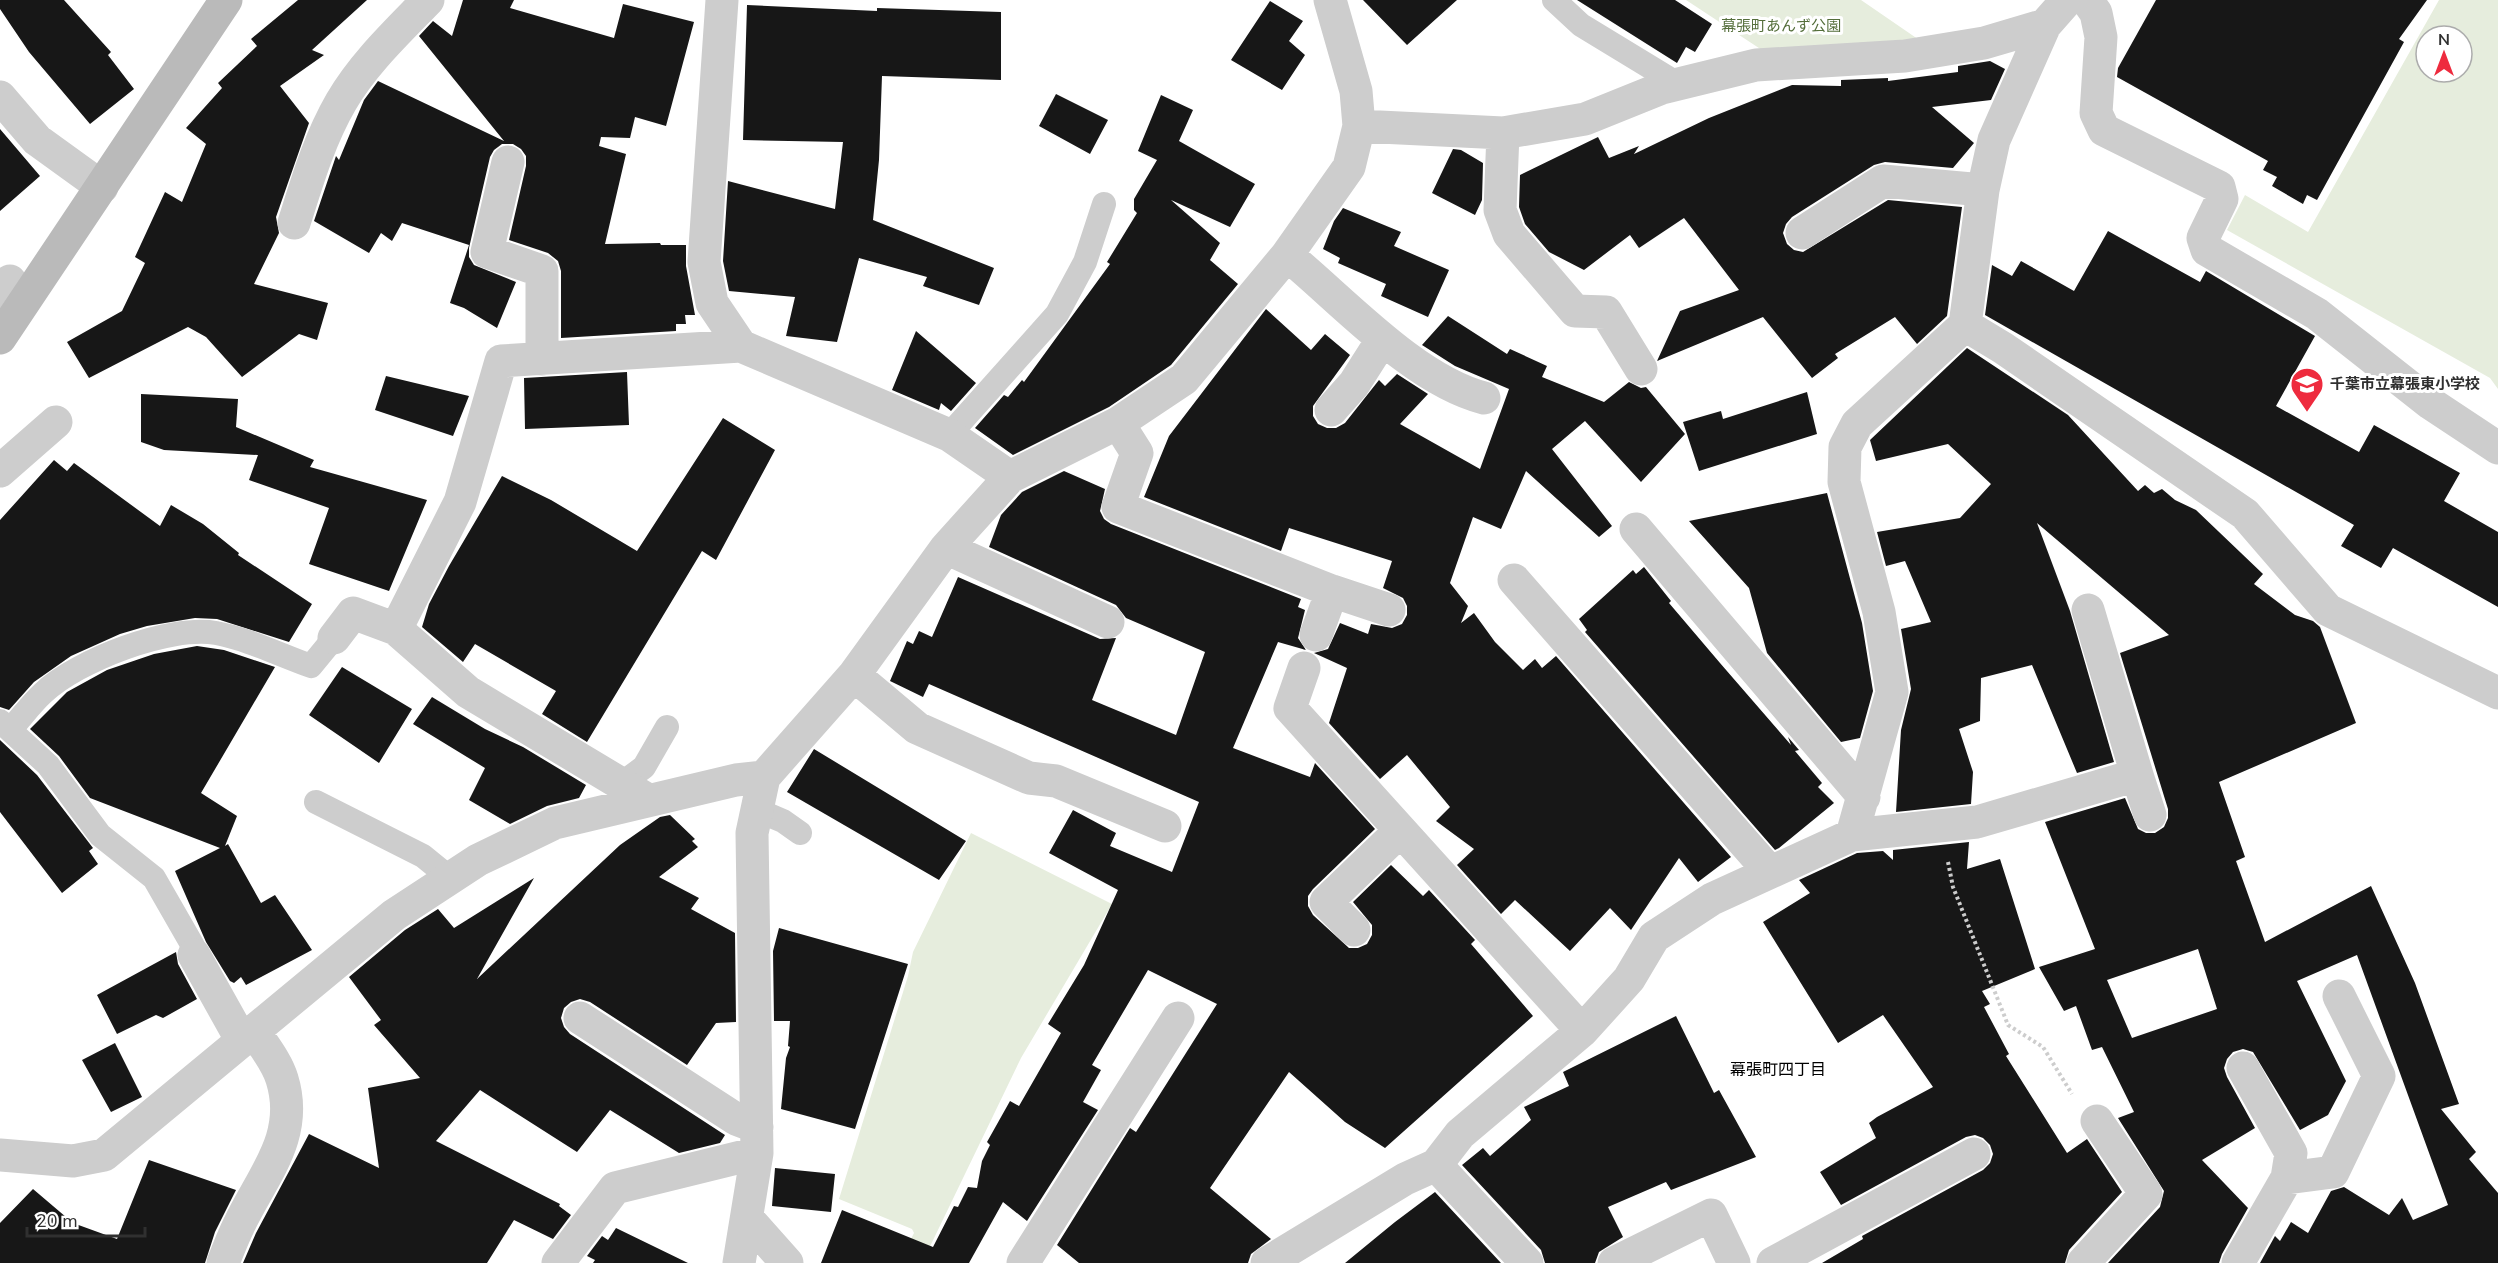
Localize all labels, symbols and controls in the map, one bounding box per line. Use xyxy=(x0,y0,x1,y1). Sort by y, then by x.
park label: 幕張町あんず公園 xyxy=(1721,16,1841,36)
north arrow xyxy=(2414,24,2474,84)
text: N xyxy=(2438,29,2450,51)
school or university icon: 千葉市立幕張東小学校 xyxy=(2289,366,2325,413)
place label: 千葉市立幕張東小学校 xyxy=(2330,374,2480,394)
district label: 幕張町四丁目 xyxy=(1730,1059,1826,1081)
scale bar xyxy=(27,1200,146,1238)
text: 20 m xyxy=(36,1209,78,1233)

